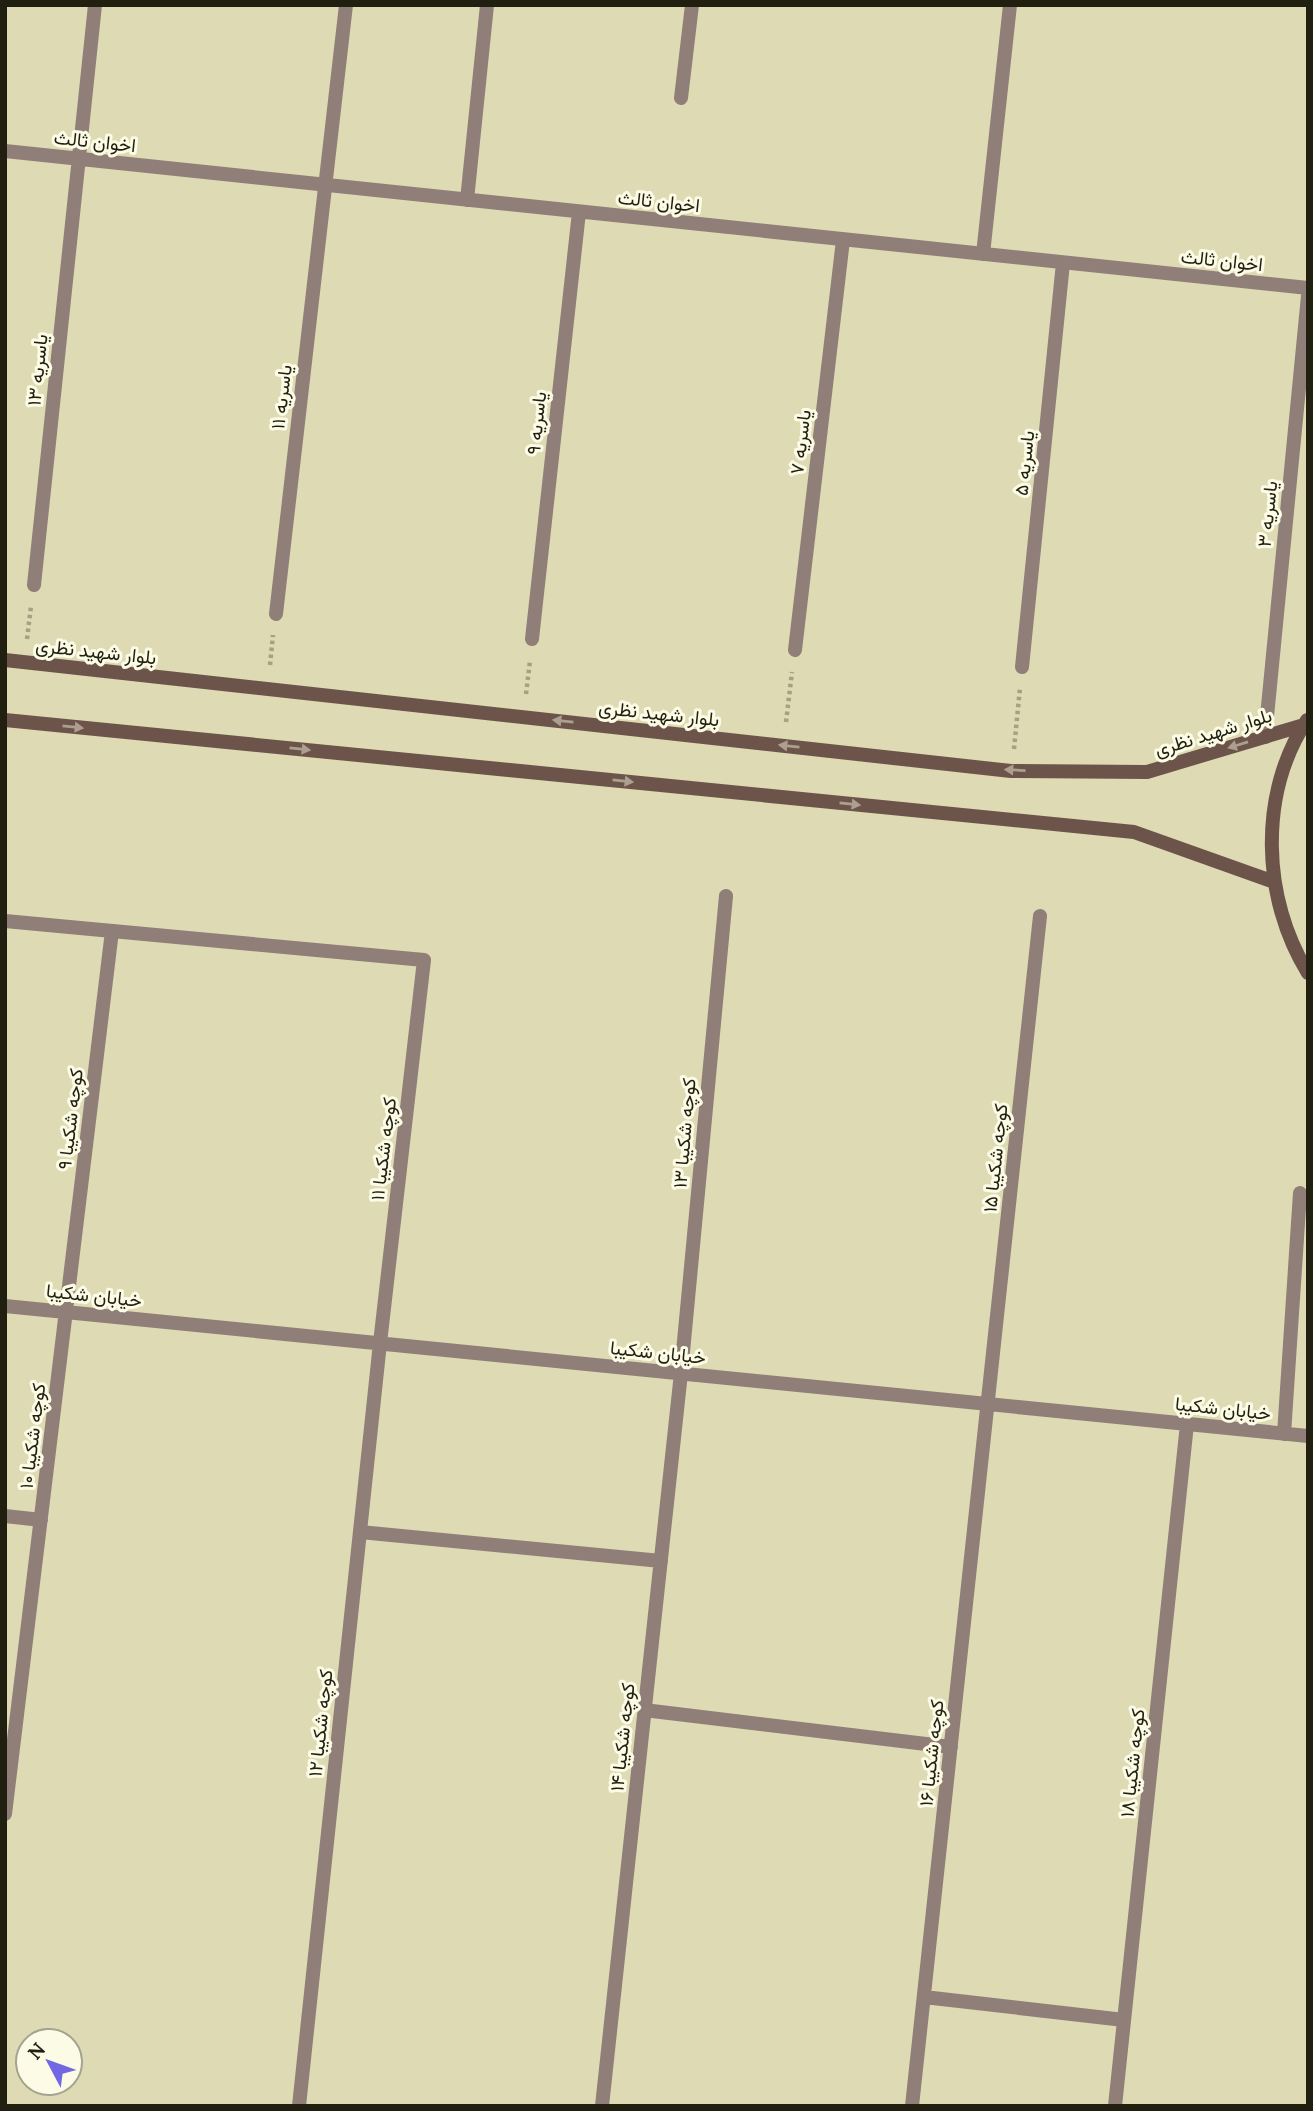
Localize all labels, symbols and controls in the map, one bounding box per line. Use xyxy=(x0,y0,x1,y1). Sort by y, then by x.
street label: اخوان ثالث xyxy=(53,125,137,157)
street label: اخوان ثالث xyxy=(617,185,701,217)
street label: اخوان ثالث xyxy=(1180,244,1264,276)
street label: یاسریه ۱۳ xyxy=(21,333,53,407)
street label: یاسریه ۱۱ xyxy=(265,363,297,431)
street label: یاسریه ۹ xyxy=(521,390,551,456)
street label: یاسریه ۷ xyxy=(784,408,816,476)
street label: یاسریه ۵ xyxy=(1009,429,1039,497)
street label: یاسریه ۳ xyxy=(1252,480,1282,548)
street label: بلوار شهید نظری xyxy=(34,633,158,669)
street label: بلوار شهید نظری xyxy=(597,695,721,731)
street label: بلوار شهید نظری xyxy=(1151,703,1275,761)
one-way arrow xyxy=(552,716,574,727)
one-way arrow xyxy=(62,721,84,732)
one-way arrow xyxy=(1228,740,1249,750)
one-way arrow xyxy=(778,741,800,752)
one-way arrow xyxy=(289,744,311,755)
one-way arrow xyxy=(1004,765,1026,776)
one-way arrow xyxy=(613,776,635,787)
one-way arrow xyxy=(839,799,861,810)
street label: کوچه شکیبا ۹ xyxy=(52,1067,90,1171)
street label: کوچه شکیبا ۱۳ xyxy=(667,1077,703,1189)
street label: کوچه شکیبا ۱۱ xyxy=(365,1096,403,1202)
street label: کوچه شکیبا ۱۵ xyxy=(977,1102,1015,1214)
street label: خیابان شکیبا xyxy=(45,1278,143,1312)
street label: خیابان شکیبا xyxy=(609,1335,707,1369)
street label: کوچه شکیبا ۱۰ xyxy=(14,1382,52,1490)
street label: خیابان شکیبا xyxy=(1174,1391,1272,1425)
street label: کوچه شکیبا ۱۲ xyxy=(302,1668,340,1778)
street label: کوچه شکیبا ۱۴ xyxy=(604,1682,642,1793)
street label: کوچه شکیبا ۱۶ xyxy=(913,1698,951,1808)
street label: کوچه شکیبا ۱۸ xyxy=(1114,1707,1152,1819)
north arrow xyxy=(14,2027,84,2097)
text: N xyxy=(22,2037,50,2064)

